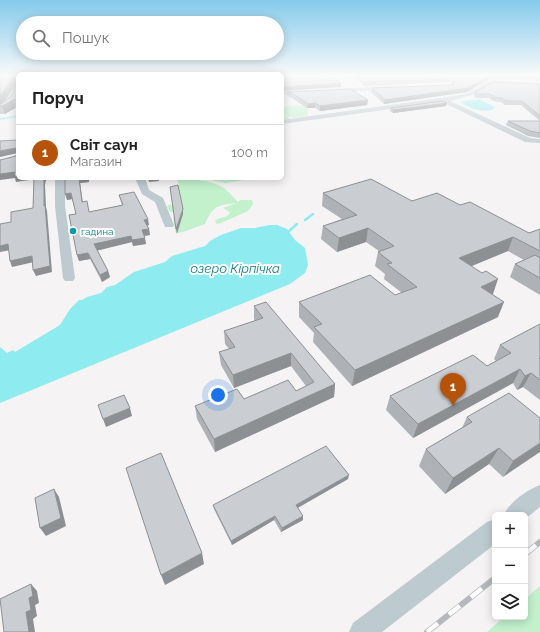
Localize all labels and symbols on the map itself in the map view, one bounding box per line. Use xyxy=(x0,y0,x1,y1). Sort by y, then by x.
marker: гадина xyxy=(68,226,78,236)
place label: гадина xyxy=(81,226,114,237)
water label: озеро Кірпічка xyxy=(190,261,280,276)
pin: 1 xyxy=(440,373,466,406)
your location xyxy=(208,385,228,405)

